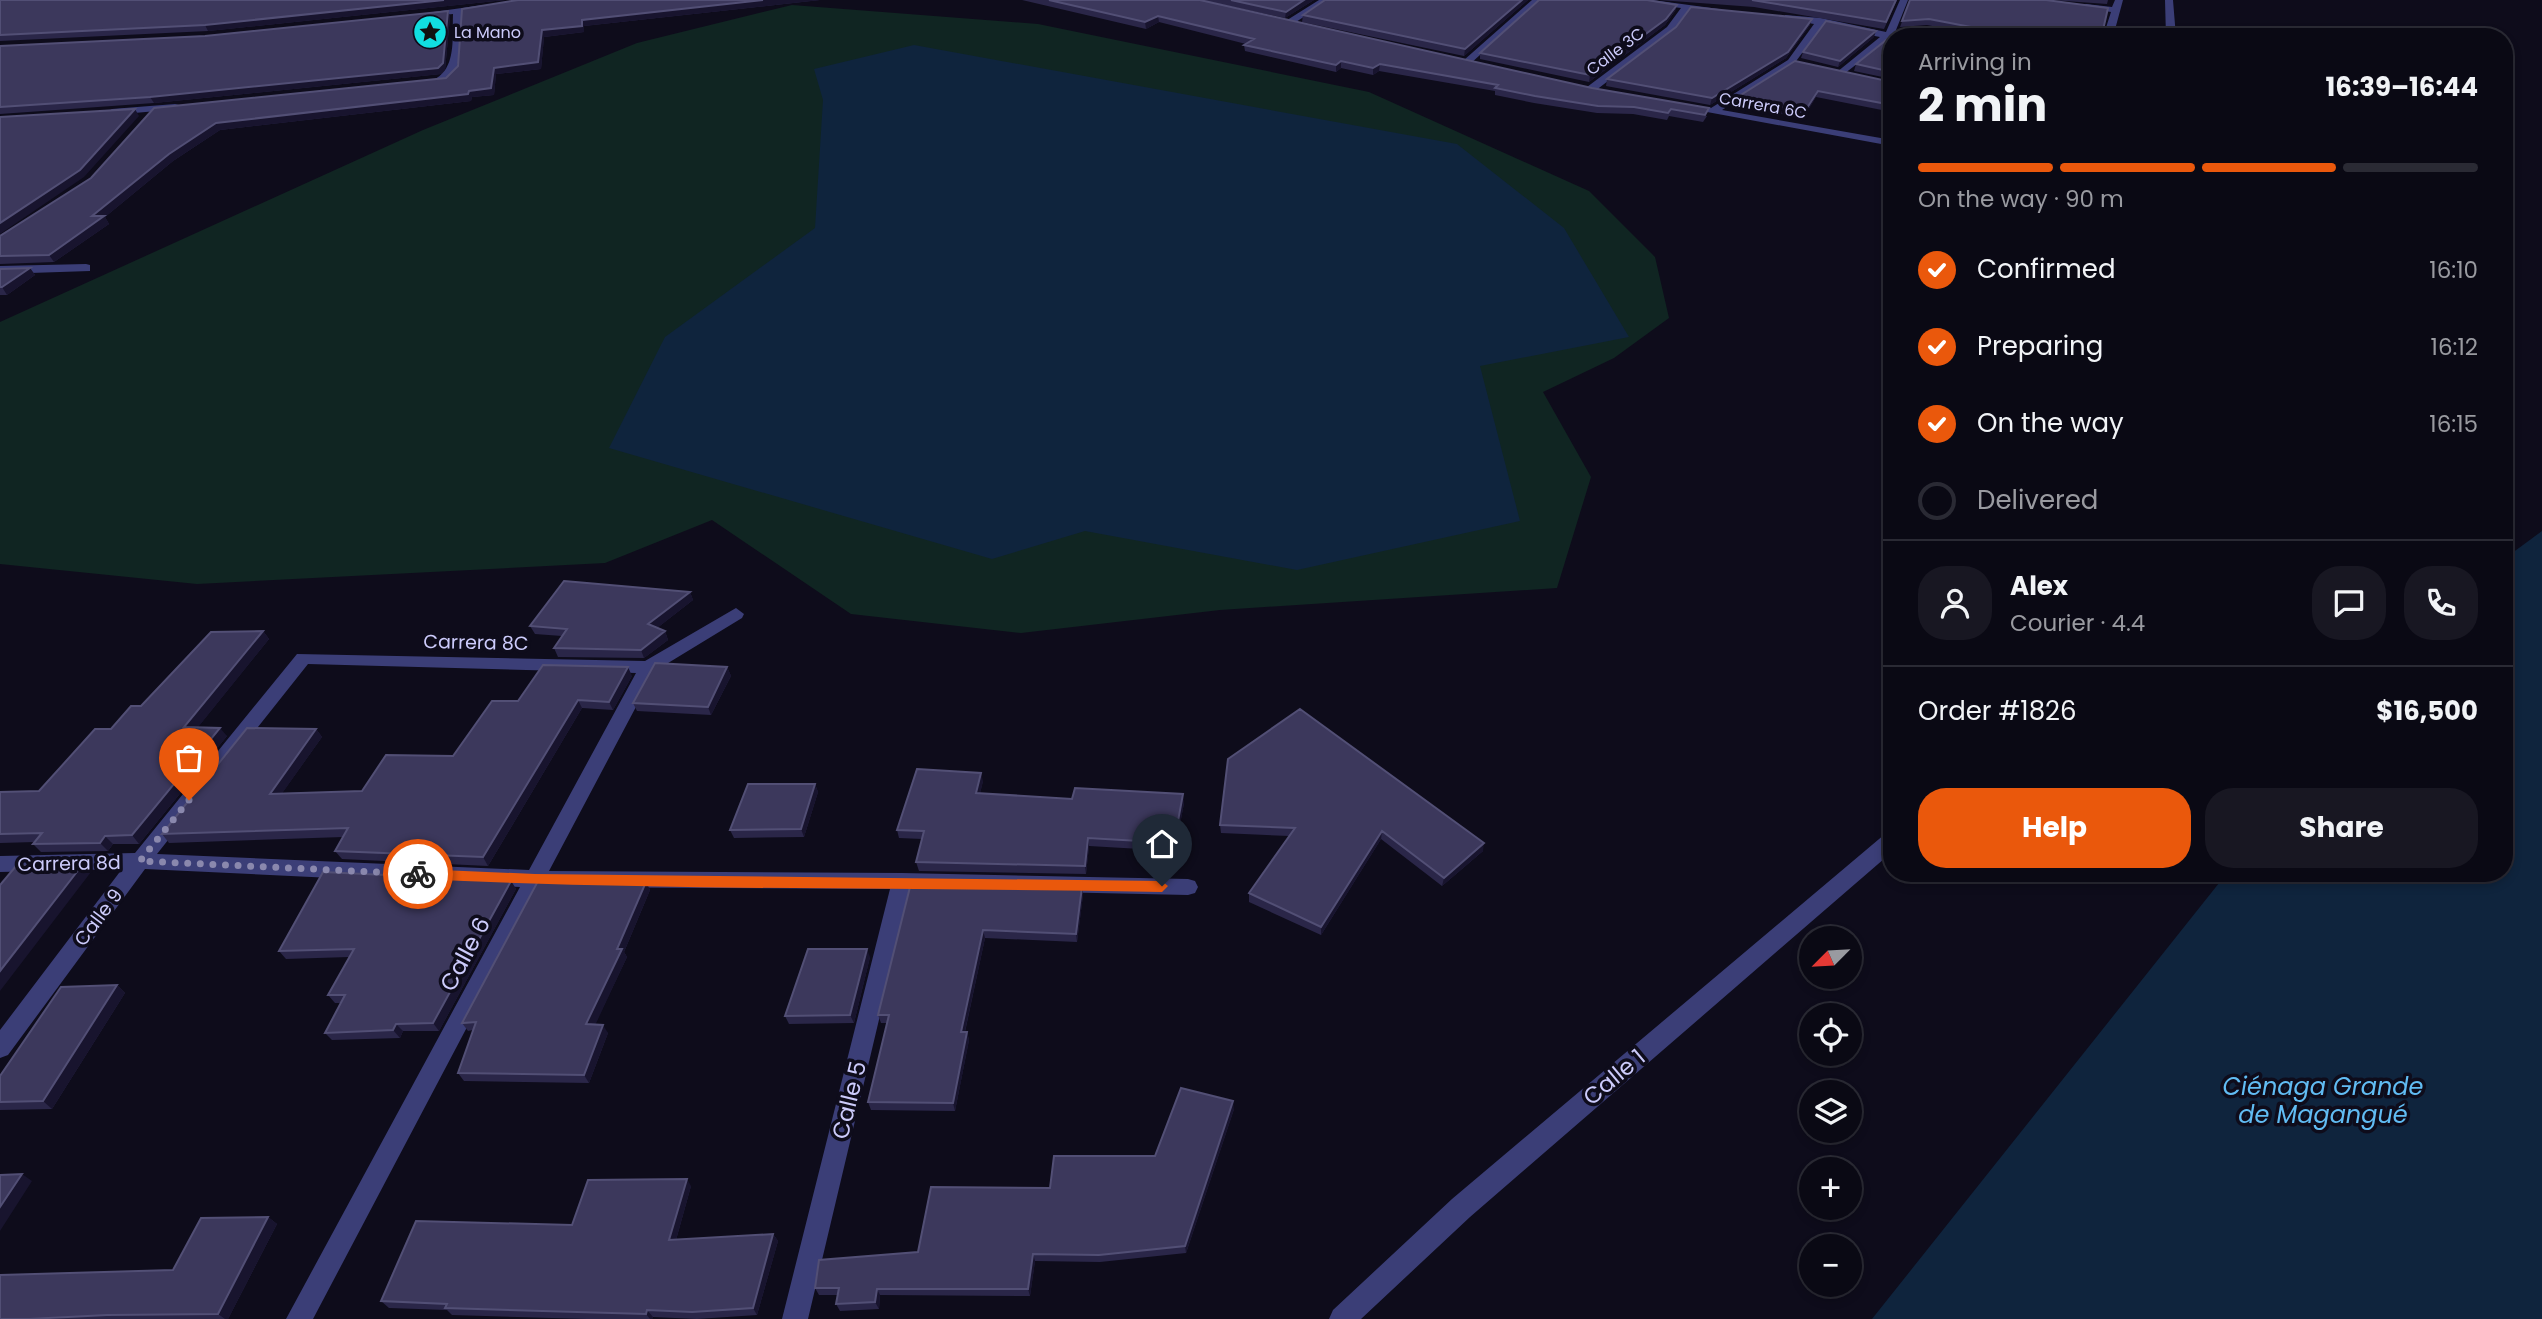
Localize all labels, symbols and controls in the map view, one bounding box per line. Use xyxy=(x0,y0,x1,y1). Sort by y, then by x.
place icon: La Mano xyxy=(411,13,449,51)
place label: La Mano xyxy=(454,21,521,44)
street label: Calle 3C xyxy=(1582,22,1649,81)
text: Arriving in xyxy=(1918,46,2032,78)
text: 16:39–16:44 xyxy=(2326,69,2478,105)
text: 2 min xyxy=(1918,73,2047,137)
street label: Carrera 6C xyxy=(1717,86,1809,125)
text: On the way · 90 m xyxy=(1918,183,2124,215)
icon: check xyxy=(1918,251,1956,289)
text: Confirmed xyxy=(1977,251,2115,287)
text: 16:10 xyxy=(2429,254,2478,286)
icon: check xyxy=(1918,328,1956,366)
text: Preparing xyxy=(1977,328,2103,364)
text: 16:12 xyxy=(2431,331,2478,363)
icon: check xyxy=(1918,405,1956,443)
text: On the way xyxy=(1977,405,2124,441)
text: 16:15 xyxy=(2429,408,2478,440)
text: Delivered xyxy=(1977,482,2098,518)
button: person xyxy=(1918,566,1992,640)
button: chat xyxy=(2312,566,2386,640)
button: phone xyxy=(2404,566,2478,640)
text: Alex xyxy=(2010,568,2068,604)
text: Courier · 4.4 xyxy=(2010,607,2145,639)
street label: Carrera 8C xyxy=(423,628,529,657)
text: Order #1826 xyxy=(1918,693,2077,729)
text: $16,500 xyxy=(2376,693,2478,729)
pin xyxy=(159,728,219,800)
icon: bag xyxy=(170,739,208,777)
button: Help xyxy=(1918,788,2191,868)
button: Share xyxy=(2205,788,2478,868)
pin xyxy=(1132,814,1192,886)
icon: home xyxy=(1143,825,1181,863)
courier xyxy=(383,839,453,909)
street label: Carrera 8d xyxy=(17,849,121,878)
icon: bike xyxy=(399,855,437,893)
street label: Calle 9 xyxy=(68,883,129,952)
street label: Calle 6 xyxy=(432,911,498,997)
north arrow xyxy=(1799,926,1862,989)
map controls xyxy=(1799,926,1862,1297)
button: locate xyxy=(1799,1003,1862,1066)
street label: Calle 1 xyxy=(1576,1041,1652,1113)
street label: Calle 5 xyxy=(824,1058,874,1142)
water label: Ciénaga Grande de Magangué xyxy=(2223,1070,2424,1131)
button: layers xyxy=(1799,1080,1862,1143)
button: + xyxy=(1799,1157,1862,1220)
button: − xyxy=(1799,1234,1862,1297)

